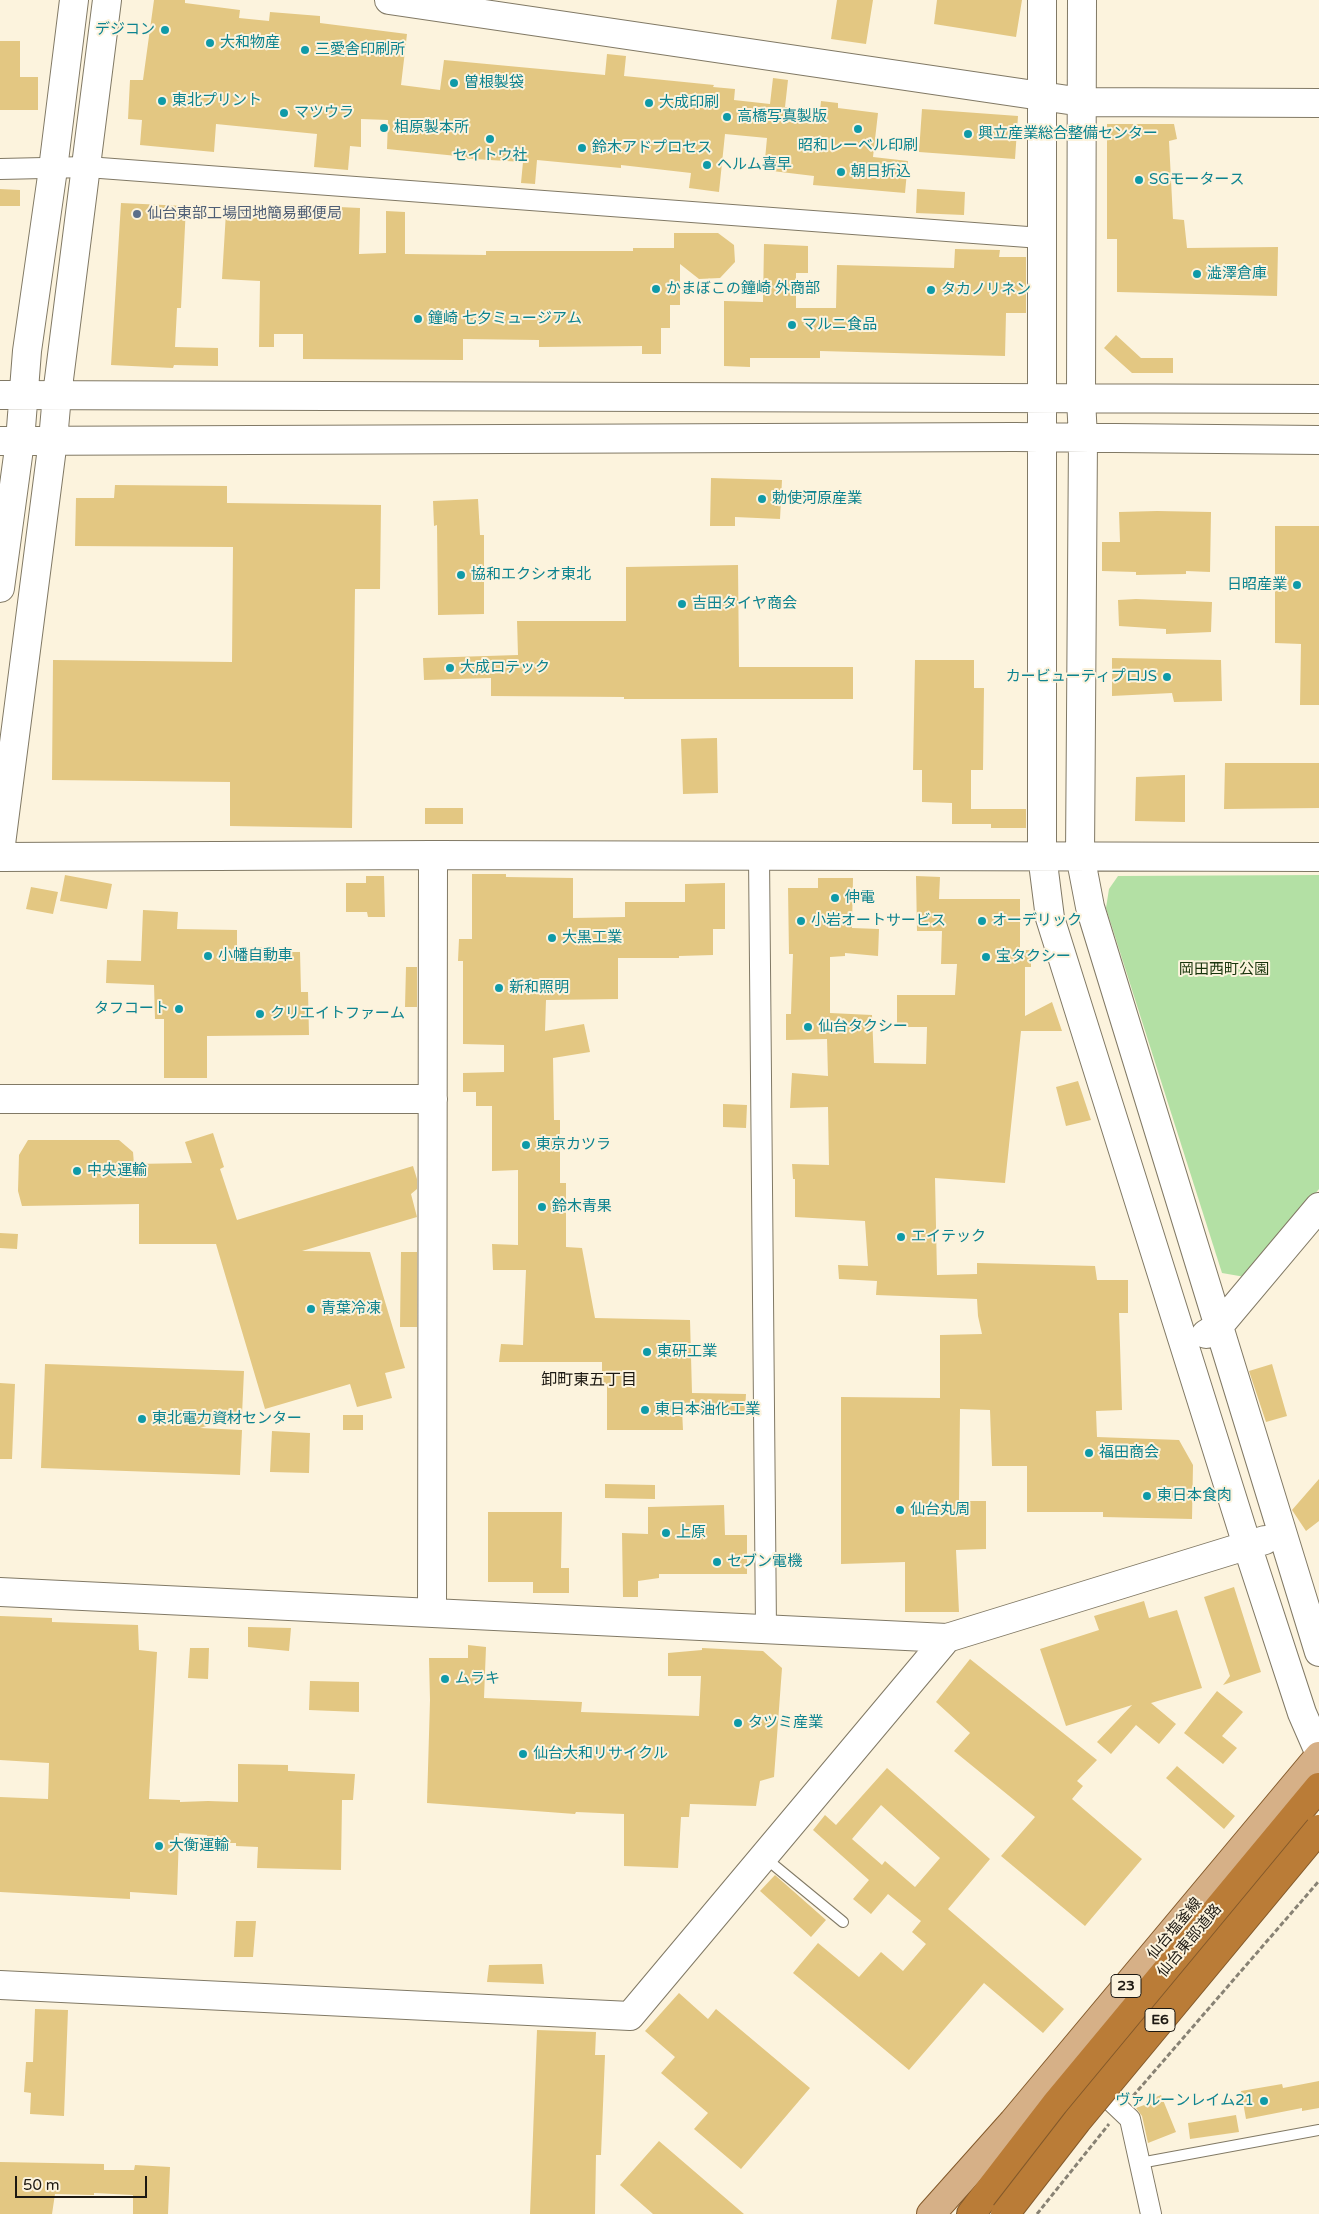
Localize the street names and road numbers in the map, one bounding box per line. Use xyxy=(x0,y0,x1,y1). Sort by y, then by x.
street label: 仙台塩釜線 xyxy=(1144,1894,1206,1964)
street label: 仙台東部道路 xyxy=(1154,1901,1226,1981)
road number: 23 xyxy=(1111,1974,1141,1998)
road number: E6 xyxy=(1145,2008,1175,2032)

